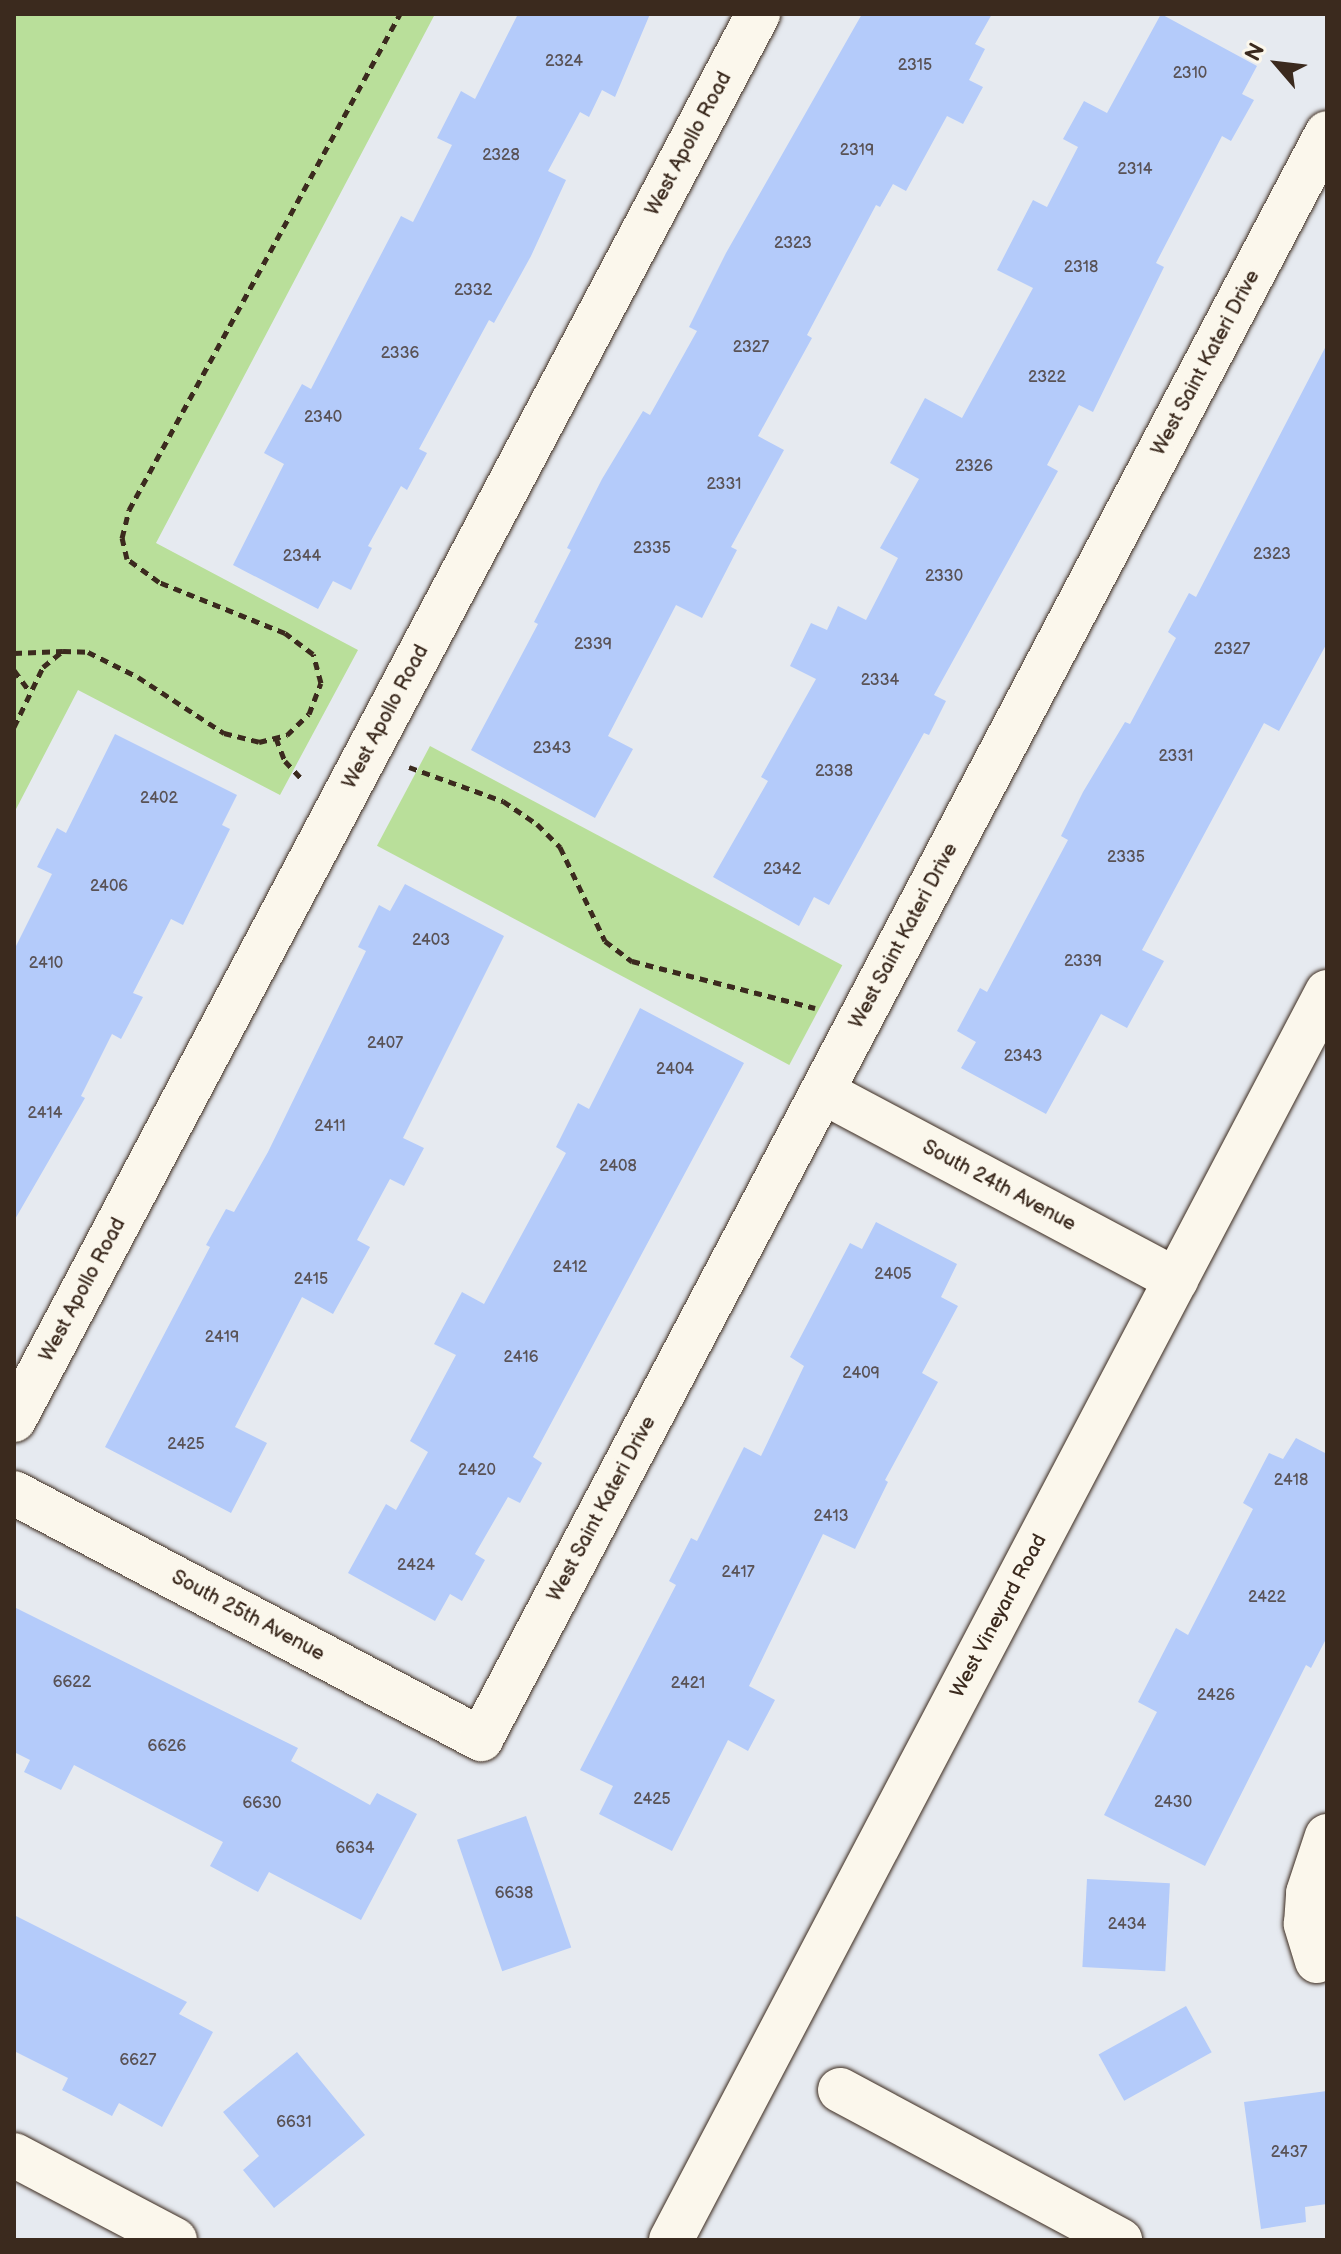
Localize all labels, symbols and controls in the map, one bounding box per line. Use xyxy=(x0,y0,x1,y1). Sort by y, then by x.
north arrow xyxy=(1237,24,1317,104)
text: N xyxy=(1240,39,1271,66)
house number: 2324 xyxy=(545,52,583,72)
house number: 2315 xyxy=(898,56,932,76)
house number: 2310 xyxy=(1173,64,1207,84)
street label: West Apollo Road xyxy=(641,68,737,220)
house number: 2319 xyxy=(840,141,874,161)
house number: 2328 xyxy=(482,146,520,166)
house number: 2314 xyxy=(1118,160,1152,180)
house number: 2323 xyxy=(774,234,812,254)
house number: 2318 xyxy=(1064,258,1098,278)
street label: West Saint Kateri Drive xyxy=(1147,266,1265,460)
house number: 2332 xyxy=(454,281,492,301)
house number: 2327 xyxy=(733,338,769,358)
house number: 2336 xyxy=(381,344,419,364)
house number: 2322 xyxy=(1028,368,1066,388)
house number: 2340 xyxy=(304,408,342,428)
house number: 2326 xyxy=(955,457,993,477)
house number: 2331 xyxy=(707,475,741,495)
house number: 2335 xyxy=(633,539,671,559)
house number: 2323 xyxy=(1253,545,1291,565)
house number: 2344 xyxy=(283,547,321,567)
house number: 2330 xyxy=(925,567,963,587)
house number: 2339 xyxy=(574,635,612,655)
house number: 2327 xyxy=(1214,640,1250,660)
street label: West Apollo Road xyxy=(338,641,434,793)
house number: 2334 xyxy=(861,671,899,691)
house number: 2343 xyxy=(533,739,571,759)
house number: 2331 xyxy=(1159,747,1193,767)
house number: 2338 xyxy=(815,762,853,782)
house number: 2402 xyxy=(140,789,178,809)
street label: West Saint Kateri Drive xyxy=(845,839,963,1033)
house number: 2335 xyxy=(1107,848,1145,868)
house number: 2342 xyxy=(763,860,801,880)
house number: 2406 xyxy=(90,877,128,897)
house number: 2403 xyxy=(412,931,450,951)
house number: 2339 xyxy=(1064,952,1102,972)
house number: 2410 xyxy=(29,954,63,974)
house number: 2407 xyxy=(367,1034,403,1054)
house number: 2343 xyxy=(1004,1047,1042,1067)
house number: 2404 xyxy=(656,1060,694,1080)
house number: 2414 xyxy=(28,1104,62,1124)
house number: 2411 xyxy=(314,1117,346,1137)
street label: South 24th Avenue xyxy=(918,1135,1080,1237)
house number: 2408 xyxy=(599,1157,637,1177)
street label: West Apollo Road xyxy=(35,1214,131,1366)
house number: 2412 xyxy=(553,1258,587,1278)
house number: 2405 xyxy=(874,1265,912,1285)
house number: 2415 xyxy=(294,1270,328,1290)
house number: 2419 xyxy=(205,1328,239,1348)
house number: 2416 xyxy=(504,1348,538,1368)
house number: 2409 xyxy=(842,1364,880,1384)
street label: West Saint Kateri Drive xyxy=(543,1412,661,1606)
house number: 2425 xyxy=(167,1435,205,1455)
house number: 2420 xyxy=(458,1461,496,1481)
house number: 2418 xyxy=(1274,1471,1308,1491)
house number: 2413 xyxy=(814,1507,848,1527)
street label: West Vineyard Road xyxy=(946,1530,1052,1702)
house number: 2424 xyxy=(397,1556,435,1576)
house number: 2417 xyxy=(721,1563,755,1583)
street label: South 25th Avenue xyxy=(167,1566,329,1666)
house number: 2422 xyxy=(1248,1588,1286,1608)
house number: 6622 xyxy=(53,1673,91,1693)
house number: 2421 xyxy=(671,1674,705,1694)
house number: 2426 xyxy=(1197,1686,1235,1706)
house number: 6626 xyxy=(148,1737,186,1757)
house number: 2425 xyxy=(633,1790,671,1810)
house number: 2430 xyxy=(1154,1793,1192,1813)
house number: 6630 xyxy=(243,1794,281,1814)
house number: 6634 xyxy=(335,1839,375,1859)
house number: 6638 xyxy=(495,1884,533,1904)
house number: 2434 xyxy=(1108,1915,1146,1935)
house number: 6627 xyxy=(120,2051,156,2071)
house number: 6631 xyxy=(276,2113,312,2133)
house number: 2437 xyxy=(1271,2143,1307,2163)

